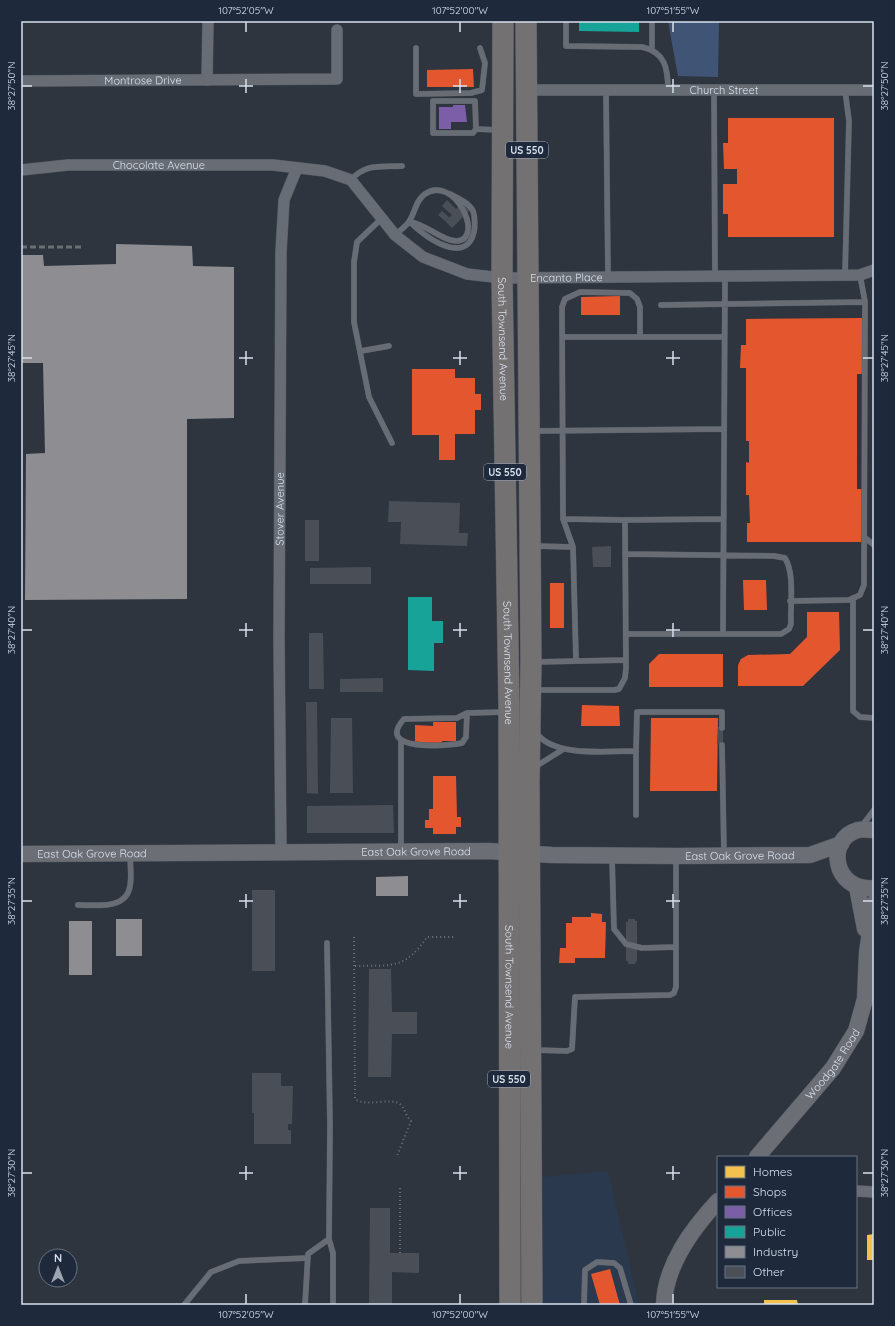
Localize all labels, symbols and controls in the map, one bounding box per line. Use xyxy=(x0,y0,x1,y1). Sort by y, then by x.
text: 107°52'05"W xyxy=(218,4,274,17)
text: 107°52'00"W xyxy=(432,4,488,17)
text: 107°51'55"W xyxy=(646,4,700,17)
text: 38°27'50"N xyxy=(5,62,18,110)
text: 38°27'50"N xyxy=(878,62,891,110)
street label: Montrose Drive xyxy=(104,73,182,87)
street label: Church Street xyxy=(690,83,759,97)
road number: US 550 xyxy=(506,142,548,158)
street label: Chocolate Avenue xyxy=(113,158,205,172)
street label: Encanto Place xyxy=(530,270,603,285)
street label: South Townsend Avenue xyxy=(495,277,511,401)
text: 38°27'45"N xyxy=(5,334,18,382)
text: 38°27'45"N xyxy=(878,334,891,382)
road number: US 550 xyxy=(484,464,526,480)
street label: Stover Avenue xyxy=(272,472,287,546)
street label: South Townsend Avenue xyxy=(500,601,516,725)
text: 38°27'40"N xyxy=(5,606,18,654)
text: 38°27'40"N xyxy=(878,606,891,654)
street label: East Oak Grove Road xyxy=(361,844,471,859)
street label: East Oak Grove Road xyxy=(37,846,147,861)
street label: East Oak Grove Road xyxy=(685,848,795,863)
text: 38°27'35"N xyxy=(5,877,18,925)
text: 38°27'35"N xyxy=(878,877,891,925)
street label: South Townsend Avenue xyxy=(502,925,517,1049)
street label: Woodgate Road xyxy=(802,1026,863,1102)
road number: US 550 xyxy=(488,1071,530,1087)
text: 38°27'30"N xyxy=(5,1149,18,1197)
text: 38°27'30"N xyxy=(878,1149,891,1197)
legend xyxy=(717,1156,857,1288)
text: Homes xyxy=(753,1164,793,1179)
text: Shops xyxy=(753,1184,787,1199)
text: Offices xyxy=(753,1204,792,1219)
text: Public xyxy=(753,1224,786,1239)
text: Industry xyxy=(753,1244,798,1259)
north arrow xyxy=(38,1248,78,1288)
text: N xyxy=(54,1251,62,1265)
text: Other xyxy=(753,1264,785,1279)
text: 107°52'05"W xyxy=(218,1308,274,1321)
text: 107°52'00"W xyxy=(432,1308,488,1321)
text: 107°51'55"W xyxy=(646,1308,700,1321)

